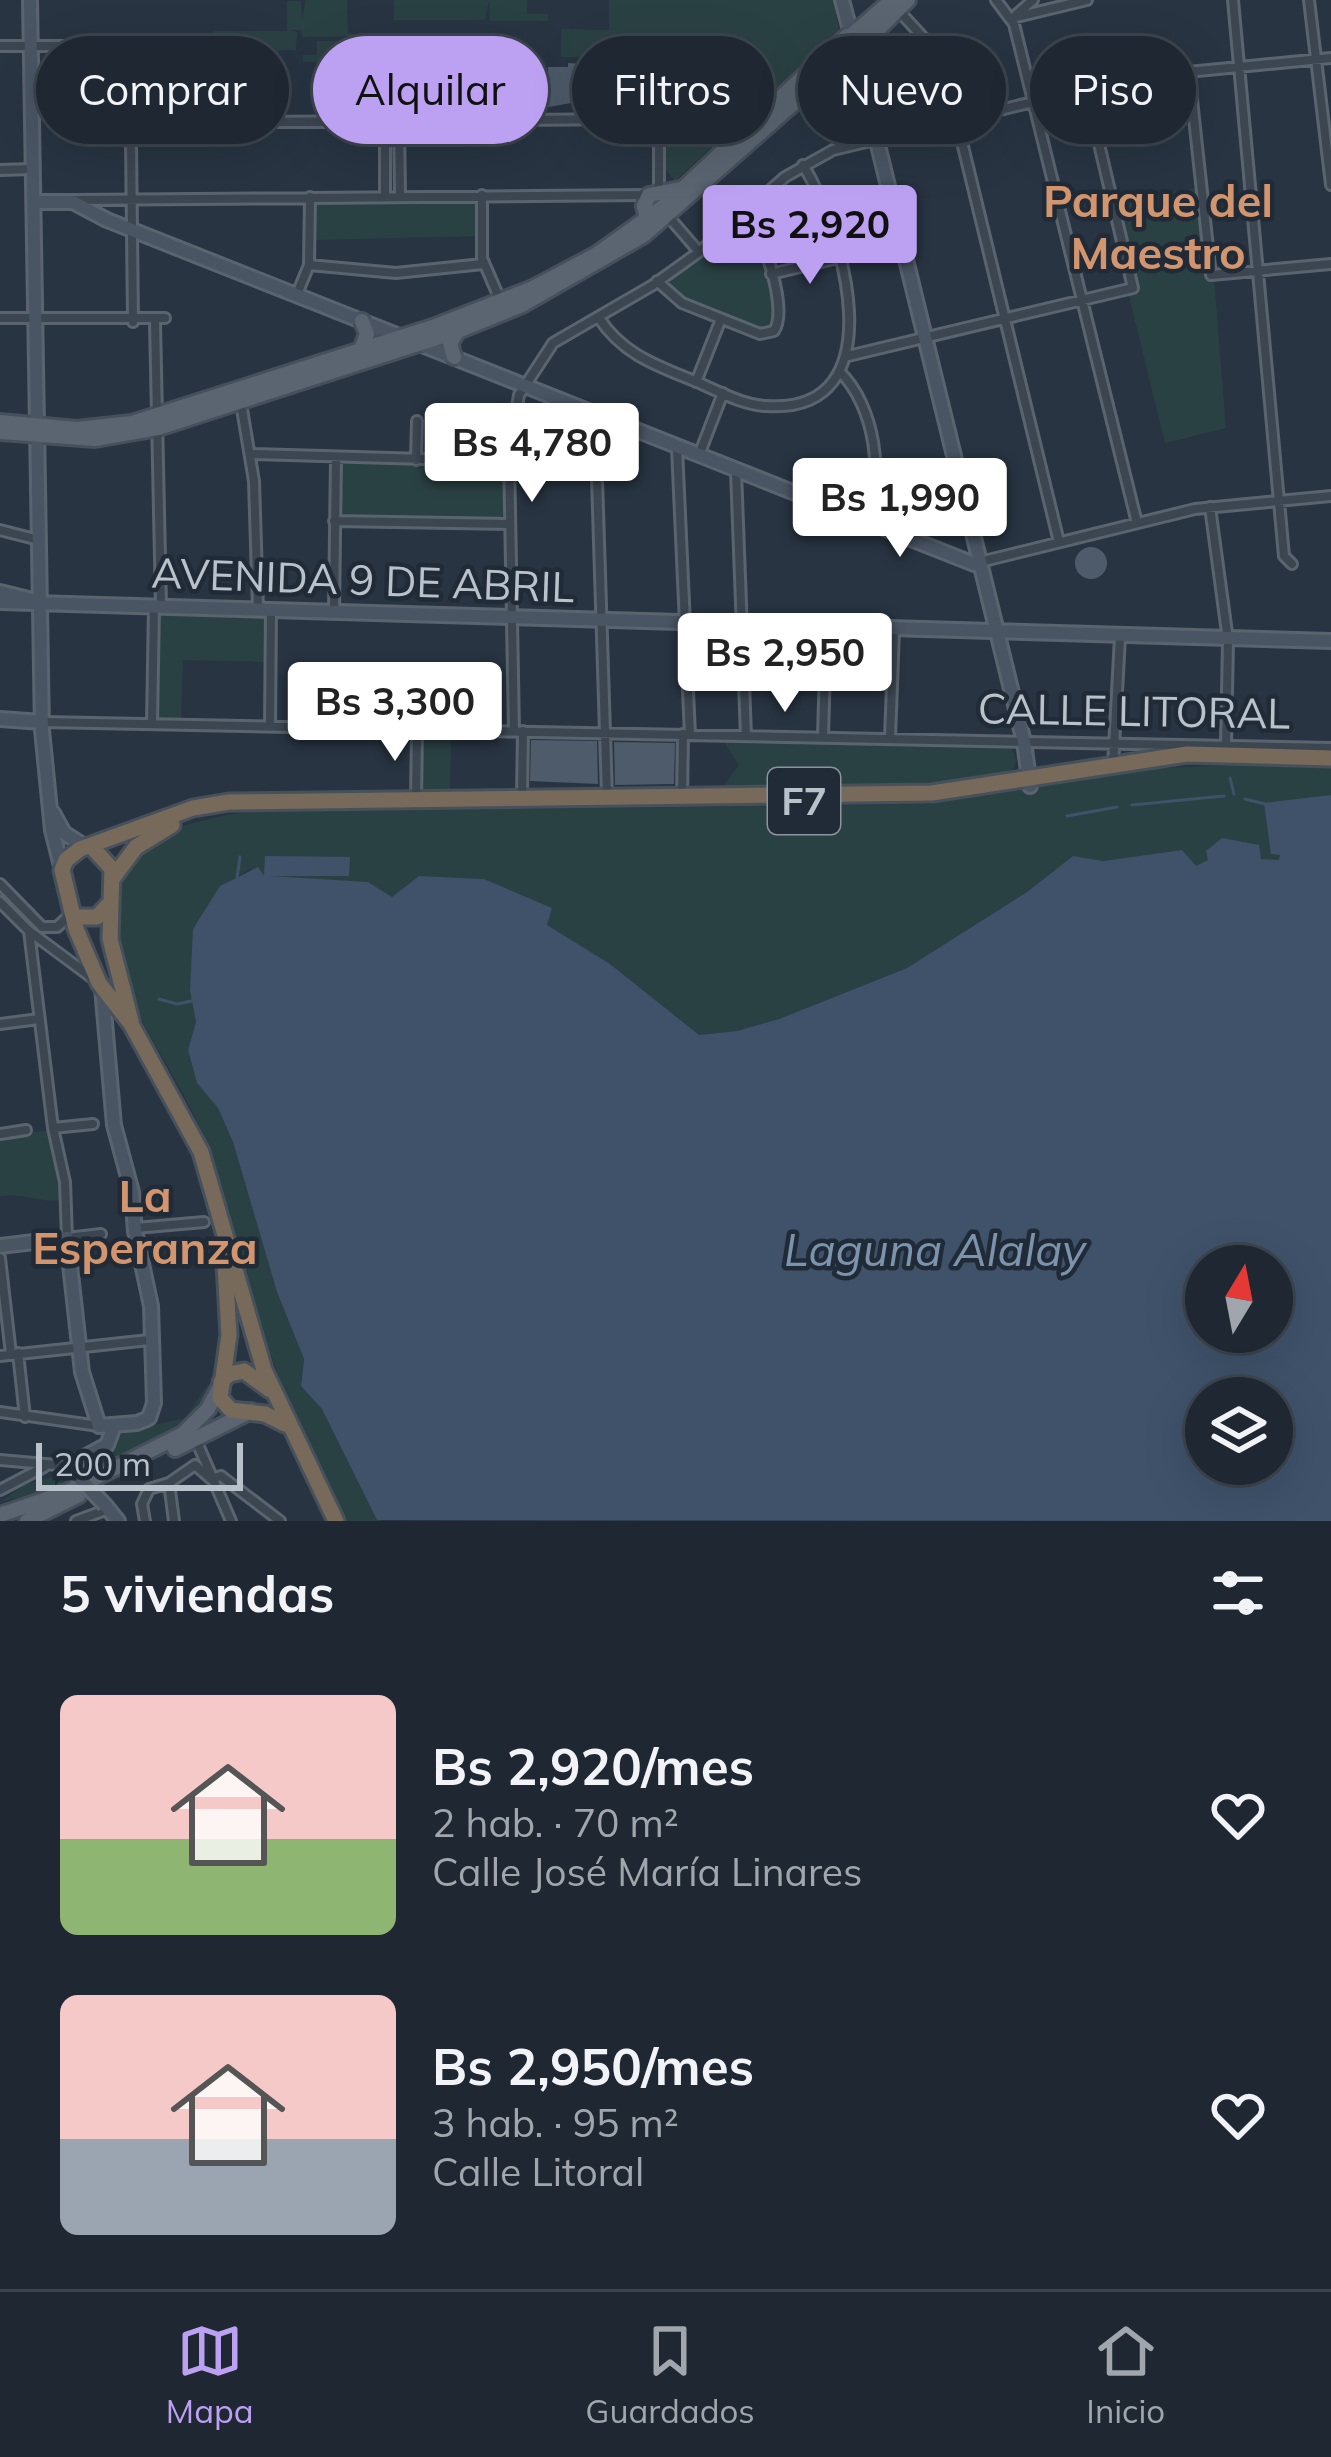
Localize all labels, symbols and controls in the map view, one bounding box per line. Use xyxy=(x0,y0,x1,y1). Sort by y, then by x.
chip: Comprar xyxy=(36,36,289,144)
chip: Alquilar xyxy=(313,36,548,144)
chip: Filtros xyxy=(572,36,774,144)
chip: Nuevo xyxy=(798,36,1006,144)
chip: Piso xyxy=(1030,36,1196,144)
district label: Parque del Maestro xyxy=(1043,172,1273,280)
pin: Bs 2,920 xyxy=(686,185,934,287)
text: Bs 2,920 xyxy=(730,199,890,248)
pin: Bs 4,780 xyxy=(408,403,656,505)
text: Bs 4,780 xyxy=(452,417,612,466)
pin: Bs 1,990 xyxy=(776,458,1024,560)
text: Bs 1,990 xyxy=(820,472,980,521)
street label: AVENIDA 9 DE ABRIL xyxy=(151,546,575,613)
pin: Bs 2,950 xyxy=(661,613,909,715)
text: Bs 2,950 xyxy=(705,627,865,676)
pin: Bs 3,300 xyxy=(271,662,519,764)
text: Bs 3,300 xyxy=(315,676,475,725)
street label: CALLE LITORAL xyxy=(977,681,1291,740)
road number: F7 xyxy=(768,768,840,834)
district label: La Esperanza xyxy=(32,1167,258,1275)
water label: Laguna Alalay xyxy=(784,1221,1088,1277)
north arrow xyxy=(1185,1245,1293,1353)
map controls xyxy=(1185,1245,1293,1485)
button: layers xyxy=(1185,1377,1293,1485)
scale bar xyxy=(36,1437,243,1490)
text: 200 m xyxy=(54,1443,151,1484)
icon: filters xyxy=(1205,1560,1271,1626)
text: 5 viviendas xyxy=(60,1561,334,1625)
text: Bs 2,920/mes xyxy=(432,1734,754,1798)
icon: home xyxy=(156,1743,300,1887)
icon: heart xyxy=(1205,1782,1271,1848)
text: 2 hab. · 70 m² xyxy=(432,1798,679,1847)
text: Calle José María Linares xyxy=(432,1847,862,1896)
text: Bs 2,950/mes xyxy=(432,2034,754,2098)
icon: home xyxy=(156,2043,300,2187)
icon: heart xyxy=(1205,2082,1271,2148)
text: 3 hab. · 95 m² xyxy=(432,2098,679,2147)
text: Calle Litoral xyxy=(432,2147,644,2196)
tab: Mapa xyxy=(166,2318,254,2431)
tab: Guardados xyxy=(585,2318,755,2431)
tab: Inicio xyxy=(1086,2318,1165,2431)

